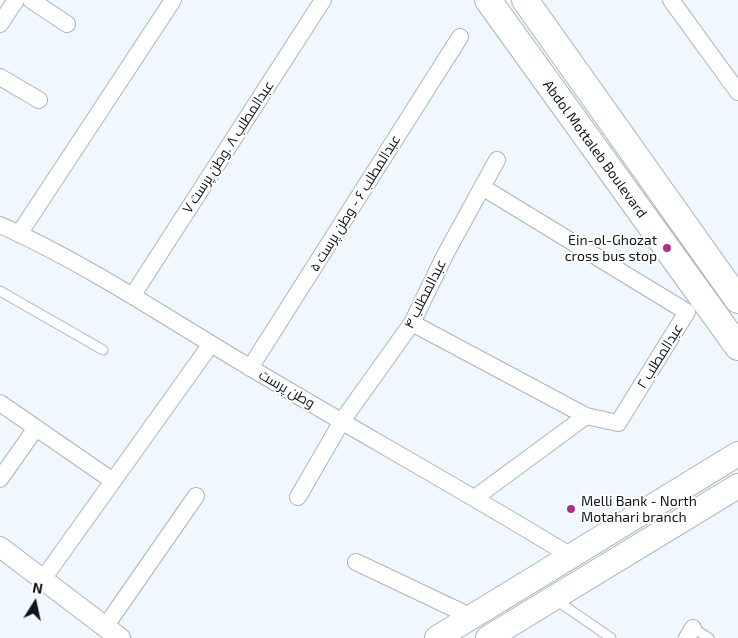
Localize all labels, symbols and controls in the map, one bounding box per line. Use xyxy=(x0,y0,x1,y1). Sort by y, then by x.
street label: عبدالمطلب ۸ .وطن پرست ۷ xyxy=(179,77,277,217)
street label: Abdol Mottaleb Boulevard xyxy=(539,77,651,221)
street label: عبدالمطلب ۶ - وطن پرست ۵ xyxy=(306,131,404,275)
place label: Ein-ol-Ghozat cross bus stop xyxy=(565,232,657,264)
marker: Ein-ol-Ghozat cross bus stop xyxy=(661,242,673,254)
street label: عبدالمطلب ۴ xyxy=(400,257,450,331)
street label: عبدالمطلب ۲ xyxy=(633,320,687,392)
street label: وطن پرست xyxy=(256,366,318,412)
place label: Melli Bank - North Motahari branch xyxy=(581,493,697,526)
marker: Melli Bank - North Motahari branch xyxy=(565,503,577,515)
north arrow xyxy=(10,578,60,628)
text: N xyxy=(31,578,44,597)

